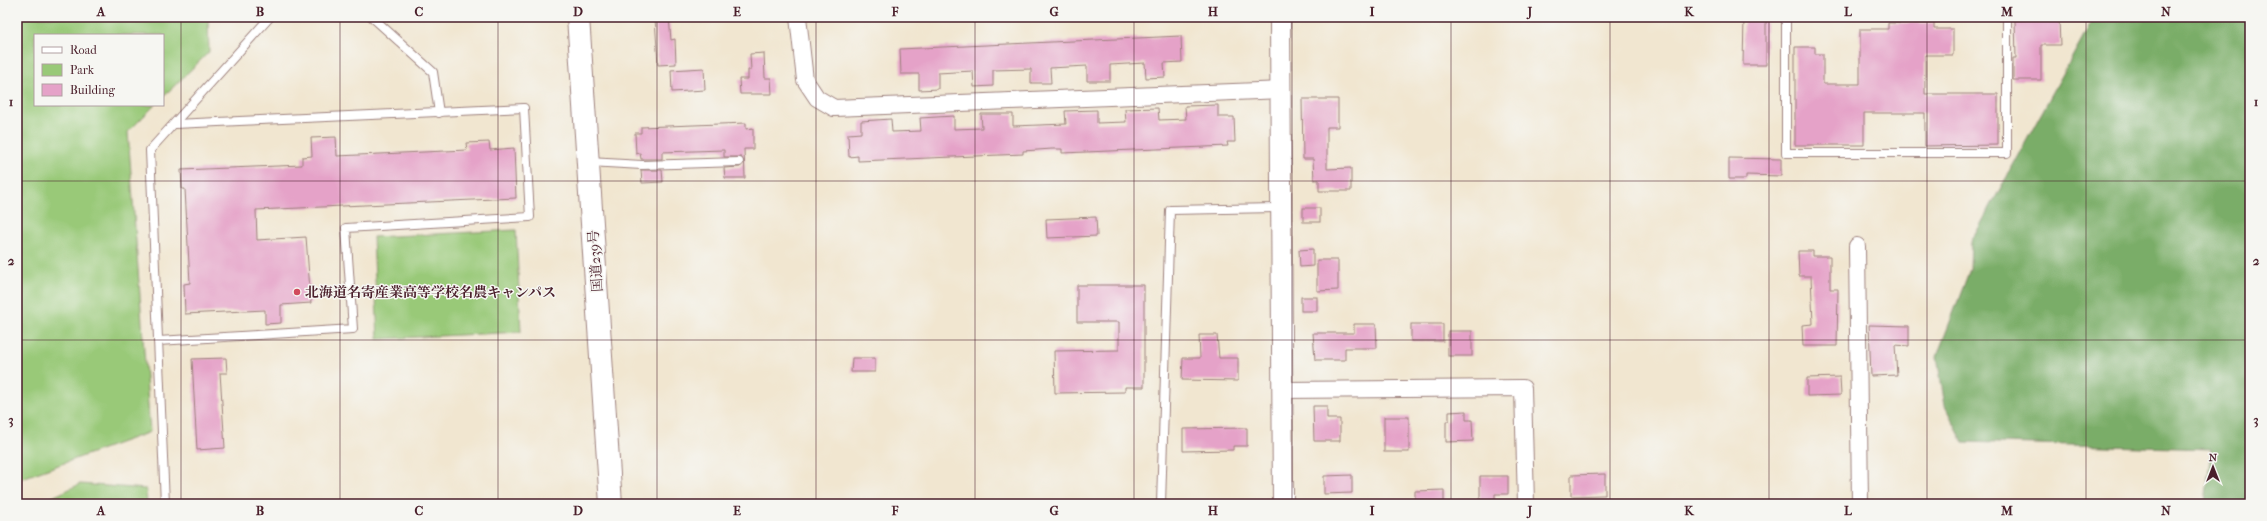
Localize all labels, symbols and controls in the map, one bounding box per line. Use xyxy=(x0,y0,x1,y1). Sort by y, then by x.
text: A xyxy=(96,4,106,19)
text: B xyxy=(256,4,265,19)
text: C xyxy=(415,4,424,19)
text: D xyxy=(573,4,583,19)
text: E xyxy=(733,4,741,19)
text: F xyxy=(891,4,899,19)
text: G xyxy=(1049,4,1059,19)
text: H xyxy=(1208,4,1219,19)
text: I xyxy=(1369,4,1375,19)
text: J xyxy=(1526,4,1533,20)
text: K xyxy=(1684,4,1695,19)
text: L xyxy=(1844,4,1853,19)
text: M xyxy=(2000,4,2013,19)
text: N xyxy=(2161,4,2171,19)
legend xyxy=(34,34,164,106)
text: Road xyxy=(70,43,97,57)
text: Park xyxy=(70,63,95,77)
text: Building xyxy=(70,83,115,97)
text: 1 xyxy=(9,94,14,109)
text: 1 xyxy=(2254,94,2259,109)
street label: 国道239号 xyxy=(585,229,606,293)
text: 2 xyxy=(8,253,15,268)
text: 2 xyxy=(2253,253,2260,268)
place label: 北海道名寄産業高等学校名農キャンパス xyxy=(305,284,556,301)
marker: 北海道名寄産業高等学校名農キャンパス xyxy=(292,287,302,297)
text: 3 xyxy=(8,412,14,428)
text: 3 xyxy=(2253,412,2259,428)
north arrow xyxy=(2193,447,2233,487)
text: N xyxy=(2209,451,2218,464)
text: A xyxy=(96,503,106,518)
text: B xyxy=(256,503,265,518)
text: C xyxy=(415,503,424,518)
text: D xyxy=(573,503,583,518)
text: E xyxy=(733,503,741,518)
text: F xyxy=(891,503,899,518)
text: G xyxy=(1049,503,1059,518)
text: H xyxy=(1208,503,1219,518)
text: I xyxy=(1369,503,1375,518)
text: J xyxy=(1526,503,1533,519)
text: K xyxy=(1684,503,1695,518)
text: L xyxy=(1844,503,1853,518)
text: M xyxy=(2000,503,2013,518)
text: N xyxy=(2161,503,2171,518)

